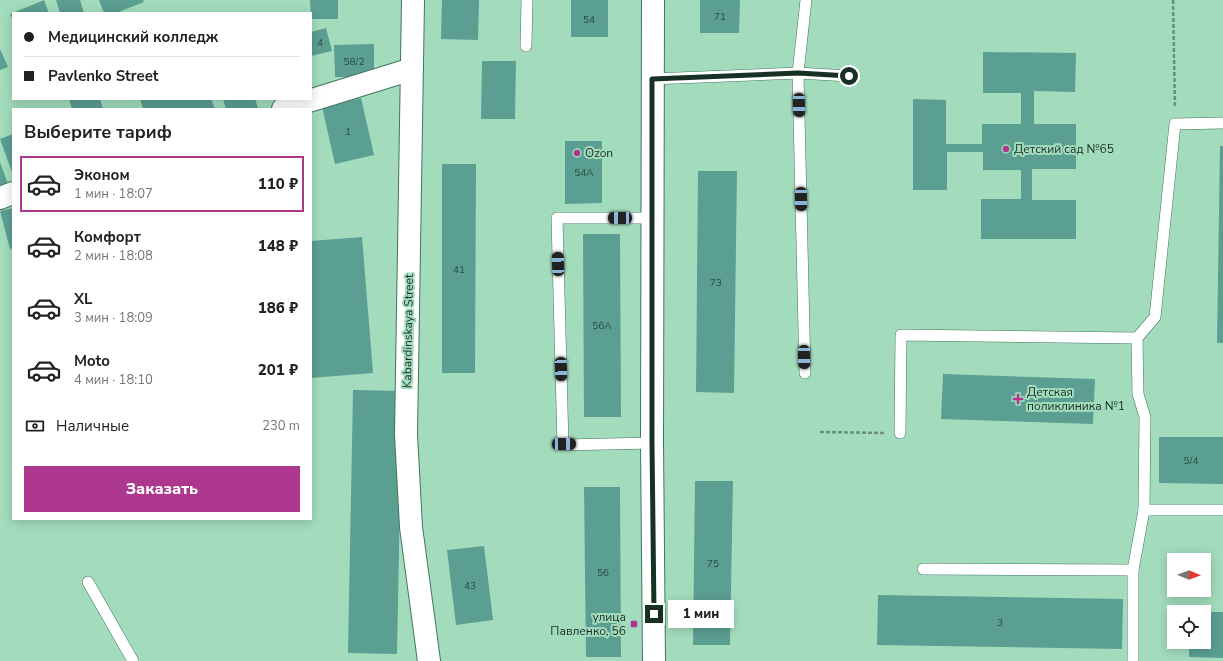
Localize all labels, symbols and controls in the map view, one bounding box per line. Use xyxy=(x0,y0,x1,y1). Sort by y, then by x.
house number: 71 xyxy=(714,10,726,24)
house number: 54 xyxy=(583,13,595,27)
text: Медицинский колледж xyxy=(48,27,218,47)
house number: 4 xyxy=(317,36,323,50)
house number: 58/2 xyxy=(344,55,364,69)
text: Pavlenko Street xyxy=(48,66,159,86)
route start xyxy=(840,67,858,85)
car xyxy=(793,93,805,117)
text: Выберите тариф xyxy=(24,120,172,144)
house number: 1 xyxy=(345,125,351,139)
place label: Детский сад №65 xyxy=(1014,141,1114,157)
marker: Детский сад №65 xyxy=(1001,144,1011,154)
place label: Ozon xyxy=(585,145,613,161)
marker: Ozon xyxy=(572,148,582,158)
text: Эконом xyxy=(74,165,130,185)
icon: car xyxy=(26,166,62,202)
house number: 54А xyxy=(574,166,594,180)
text: 110 ₽ xyxy=(258,174,298,194)
text: 1 мин · 18:07 xyxy=(74,185,153,203)
car xyxy=(795,187,807,211)
car xyxy=(608,212,632,224)
text: Комфорт xyxy=(74,227,141,247)
icon: car xyxy=(26,228,62,264)
text: 148 ₽ xyxy=(258,236,298,256)
text: 2 мин · 18:08 xyxy=(74,247,153,265)
car xyxy=(552,252,564,276)
house number: 41 xyxy=(453,263,465,277)
street label: Kabardinskaya Street xyxy=(399,273,417,388)
house number: 73 xyxy=(710,276,722,290)
text: XL xyxy=(74,289,93,309)
icon: car xyxy=(26,290,62,326)
text: 186 ₽ xyxy=(258,298,298,318)
text: 3 мин · 18:09 xyxy=(74,309,153,327)
house number: 56А xyxy=(592,319,612,333)
car xyxy=(798,345,810,369)
text: Moto xyxy=(74,351,110,371)
icon: car xyxy=(26,352,62,388)
car xyxy=(555,357,567,381)
text: 201 ₽ xyxy=(258,360,298,380)
text: 4 мин · 18:10 xyxy=(74,371,153,389)
place label: Детская поликлиника №1 xyxy=(1027,384,1125,414)
marker: Детская поликлиника №1 xyxy=(1012,393,1024,405)
icon: cash xyxy=(24,415,46,437)
text: Наличные xyxy=(56,416,129,436)
text: 230 m xyxy=(262,417,300,435)
car xyxy=(552,438,576,450)
house number: 5/4 xyxy=(1184,454,1198,468)
button: Заказать xyxy=(24,466,300,512)
north arrow xyxy=(1167,553,1211,597)
map controls xyxy=(1167,553,1211,649)
house number: 75 xyxy=(707,557,719,571)
house number: 56 xyxy=(597,566,609,580)
house number: 43 xyxy=(464,579,476,593)
callout: 1 мин xyxy=(668,600,734,628)
route end xyxy=(645,605,663,623)
text: 1 мин xyxy=(683,605,719,623)
button: locate xyxy=(1167,605,1211,649)
place label: улица Павленко, 56 xyxy=(550,609,626,639)
house number: 3 xyxy=(997,616,1003,630)
marker: улица Павленко, 56 xyxy=(629,619,639,629)

